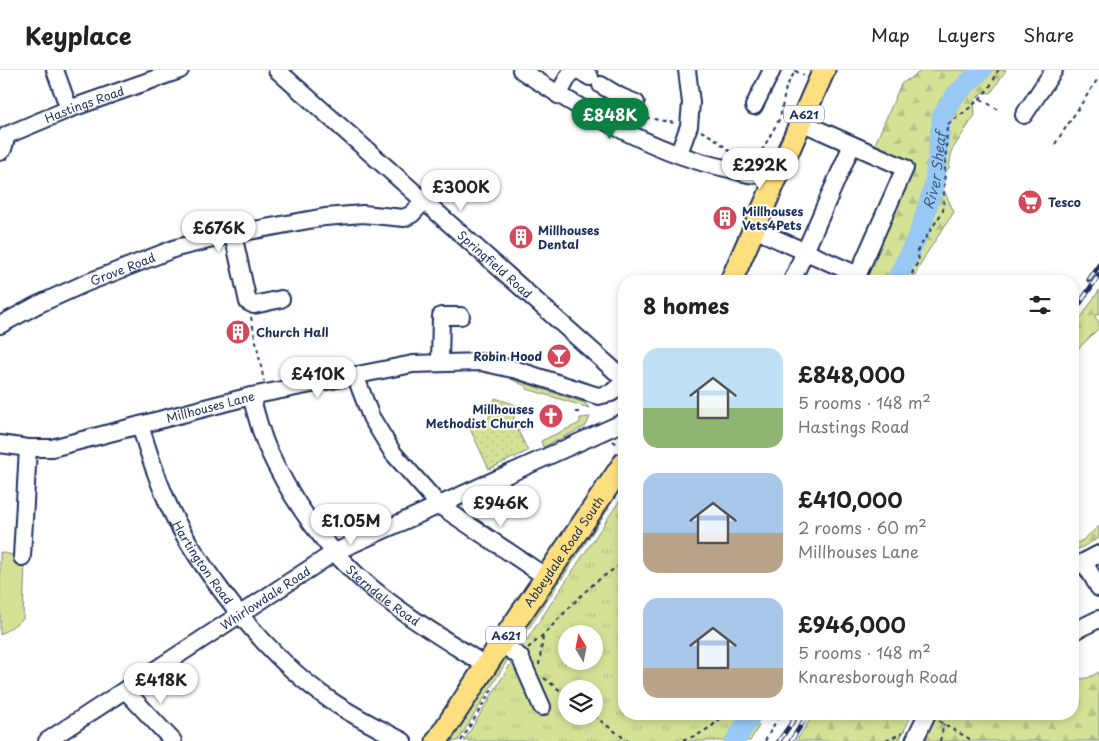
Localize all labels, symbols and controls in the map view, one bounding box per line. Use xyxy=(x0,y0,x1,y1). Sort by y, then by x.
text: Keyplace xyxy=(25,17,132,53)
text: Map xyxy=(871,21,910,48)
text: Layers xyxy=(938,21,995,48)
text: Share xyxy=(1023,21,1074,48)
street label: Hastings Road xyxy=(42,81,127,127)
pin: £848K xyxy=(575,98,645,140)
text: £848K xyxy=(583,102,637,126)
road number: A621 xyxy=(784,106,824,122)
water label: River Sheaf xyxy=(917,127,951,211)
pin: £292K xyxy=(725,148,795,190)
text: £292K xyxy=(733,152,787,176)
pin: £300K xyxy=(426,170,496,212)
text: £300K xyxy=(432,174,490,198)
supermarket icon: Tesco xyxy=(1017,189,1043,215)
place label: Tesco xyxy=(1048,193,1081,211)
place label: Millhouses Vets4Pets xyxy=(742,202,804,234)
building icon: Millhouses Vets4Pets xyxy=(712,205,738,231)
pin: £676K xyxy=(184,210,254,253)
text: £676K xyxy=(193,215,245,239)
place label: Millhouses Dental xyxy=(538,221,600,253)
building icon: Millhouses Dental xyxy=(508,224,534,250)
street label: Springfield Road xyxy=(454,226,536,302)
street label: Grove Road xyxy=(87,248,158,290)
text: 8 homes xyxy=(643,289,729,321)
icon: filters xyxy=(1026,291,1054,319)
building icon: Church Hall xyxy=(225,319,251,345)
place label: Church Hall xyxy=(256,323,329,341)
bar icon: Robin Hood xyxy=(546,343,572,369)
place label: Robin Hood xyxy=(474,347,543,365)
pin: £410K xyxy=(283,356,353,399)
text: £848,000 xyxy=(798,358,905,390)
text: £410K xyxy=(291,361,345,385)
icon: home xyxy=(683,368,743,428)
street label: Millhouses Lane xyxy=(164,386,256,427)
text: 5 rooms · 148 m² xyxy=(798,390,931,414)
place label: Millhouses Methodist Church xyxy=(426,400,534,432)
church icon: Millhouses Methodist Church xyxy=(538,403,564,429)
text: Hastings Road xyxy=(798,414,909,438)
text: £410,000 xyxy=(798,483,902,515)
pin: £946K xyxy=(466,486,536,528)
text: £946K xyxy=(473,490,529,514)
street label: Abbeydale Road South xyxy=(519,492,608,610)
icon: home xyxy=(683,493,743,553)
pin: £1.05M xyxy=(310,504,392,546)
text: £1.05M xyxy=(321,508,381,532)
text: 2 rooms · 60 m² xyxy=(798,515,927,539)
street label: Hartington Road xyxy=(169,517,238,608)
text: Millhouses Lane xyxy=(798,539,919,563)
street label: Sterndale Road xyxy=(342,560,424,630)
street label: Whirlowdale Road xyxy=(217,562,314,634)
text: £946,000 xyxy=(798,608,906,640)
icon: home xyxy=(683,618,743,678)
north arrow xyxy=(558,625,602,670)
map controls xyxy=(558,625,603,725)
road number: A621 xyxy=(486,626,526,644)
text: 5 rooms · 148 m² xyxy=(798,640,931,664)
pin: £418K xyxy=(126,662,196,705)
text: Knaresborough Road xyxy=(798,664,958,688)
text: £418K xyxy=(135,667,187,691)
button: layers xyxy=(558,680,603,725)

